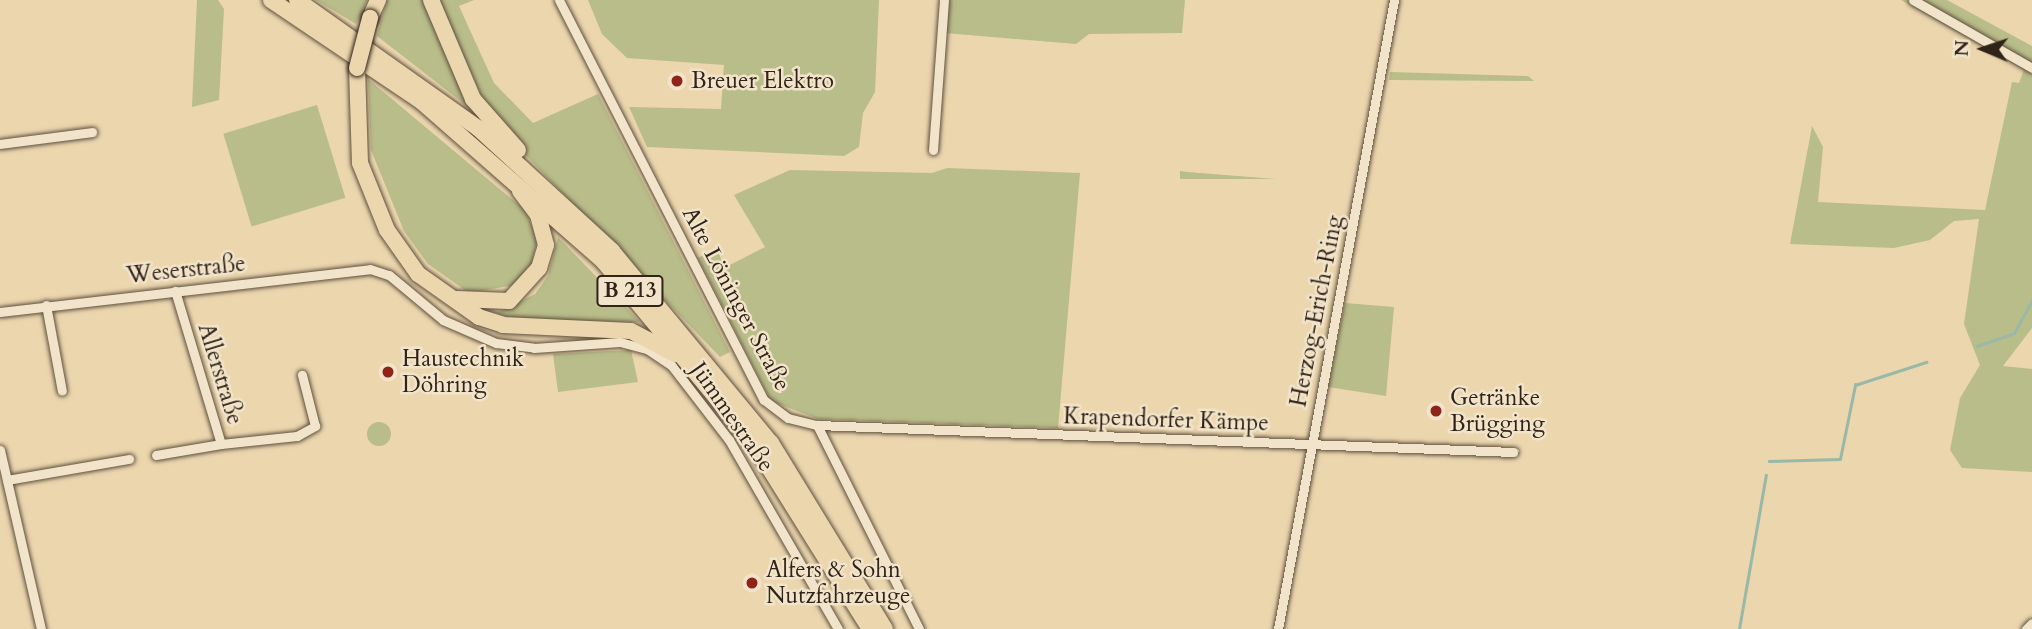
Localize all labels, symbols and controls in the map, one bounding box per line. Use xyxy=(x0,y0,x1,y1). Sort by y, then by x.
north arrow xyxy=(1948,14,2018,84)
text: N xyxy=(1949,40,1975,57)
place label: Breuer Elektro xyxy=(691,67,834,95)
marker: Breuer Elektro xyxy=(669,73,685,89)
street label: Alte Löninger Straße xyxy=(676,202,796,396)
street label: Herzog-Erich-Ring xyxy=(1285,213,1349,409)
street label: Weserstraße xyxy=(125,250,247,290)
road number: B 213 xyxy=(595,274,665,308)
street label: Allerstraße xyxy=(192,320,248,428)
place label: Haustechnik Döhring xyxy=(402,345,524,399)
street label: Jümmestraße xyxy=(684,357,780,477)
marker: Haustechnik Döhring xyxy=(380,364,396,380)
place label: Getränke Brügging xyxy=(1450,384,1545,438)
street label: Krapendorfer Kämpe xyxy=(1063,403,1269,437)
marker: Getränke Brügging xyxy=(1428,403,1444,419)
place label: Alfers & Sohn Nutzfahrzeuge xyxy=(766,556,910,610)
marker: Alfers & Sohn Nutzfahrzeuge xyxy=(744,575,760,591)

